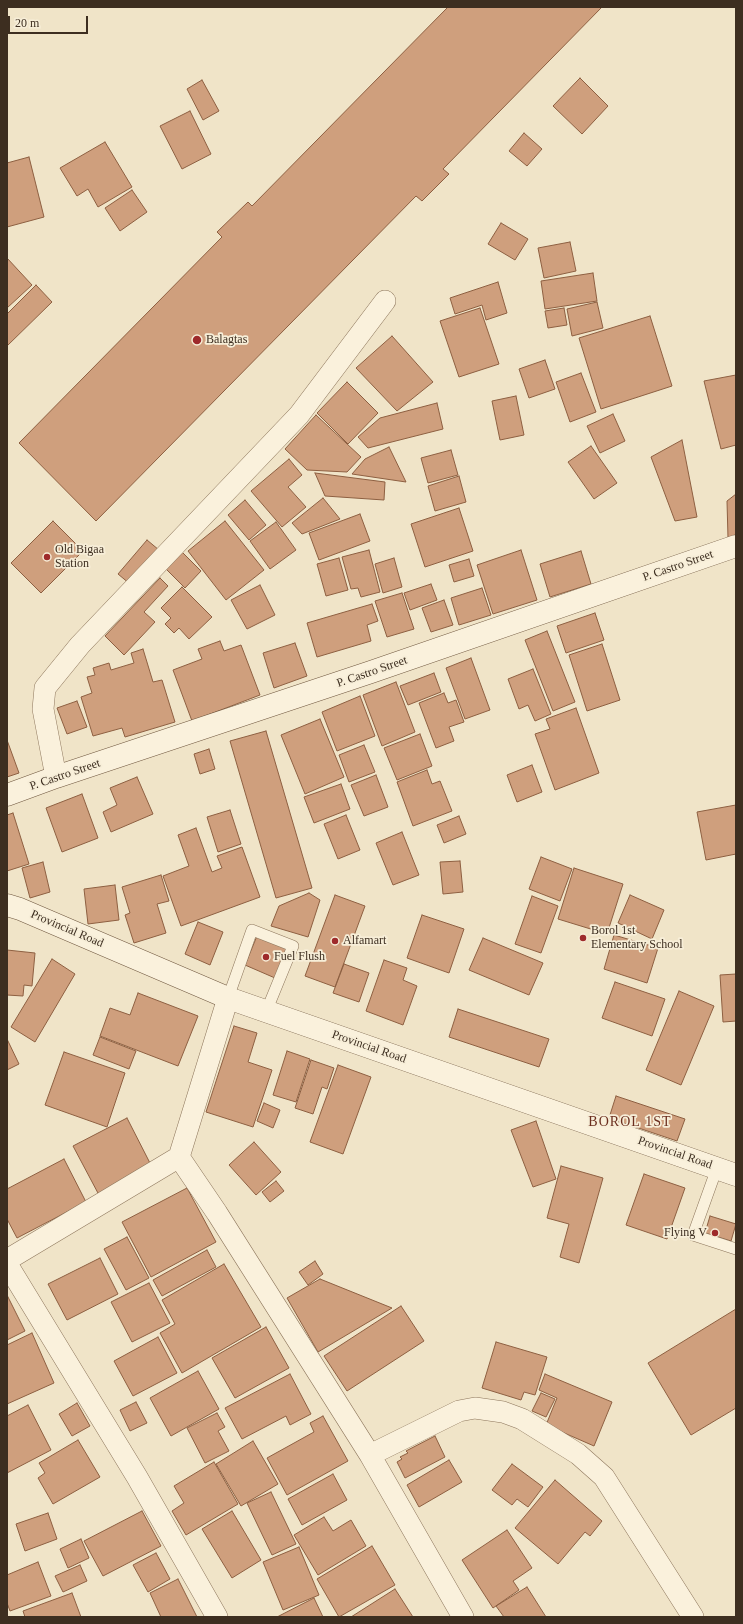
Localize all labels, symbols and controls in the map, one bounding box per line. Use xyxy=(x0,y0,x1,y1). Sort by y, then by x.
scale bar xyxy=(10,8,90,34)
text: 20 m xyxy=(15,16,39,30)
place label: Balagtas xyxy=(206,333,247,347)
marker: Balagtas xyxy=(191,334,203,346)
place label: Old Bigaa Station xyxy=(55,543,104,571)
street label: P. Castro Street xyxy=(641,547,715,585)
marker: Old Bigaa Station xyxy=(42,552,52,562)
street label: P. Castro Street xyxy=(335,653,409,691)
street label: P. Castro Street xyxy=(28,756,102,794)
street label: Provincial Road xyxy=(28,907,106,951)
place label: Borol 1st Elementary School xyxy=(591,924,683,952)
marker: Borol 1st Elementary School xyxy=(578,933,588,943)
place label: Alfamart xyxy=(343,934,386,948)
marker: Alfamart xyxy=(330,936,340,946)
place label: Fuel Flush xyxy=(274,950,325,964)
marker: Fuel Flush xyxy=(261,952,271,962)
street label: Provincial Road xyxy=(330,1028,408,1066)
district label: BOROL 1ST xyxy=(588,1114,672,1130)
street label: Provincial Road xyxy=(636,1134,714,1172)
place label: Flying V xyxy=(664,1226,707,1240)
marker: Flying V xyxy=(710,1228,720,1238)

